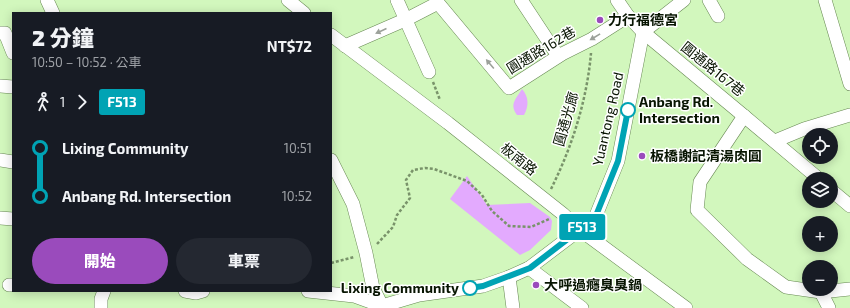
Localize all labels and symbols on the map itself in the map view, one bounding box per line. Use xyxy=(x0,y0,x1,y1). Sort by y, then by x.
place label: 力行福德宮 xyxy=(608,11,678,28)
marker: 力行福德宮 xyxy=(595,15,605,25)
street label: 圓通路162巷 xyxy=(503,22,578,77)
one-way arrow xyxy=(375,28,386,34)
one-way arrow xyxy=(590,33,600,41)
street label: 圓通路167巷 xyxy=(678,38,748,99)
one-way arrow xyxy=(485,59,494,70)
street label: Yuantong Road xyxy=(588,70,627,167)
street label: 圓通光廊 xyxy=(550,90,581,148)
place label: Anbang Rd. Intersection xyxy=(639,93,720,126)
marker: Anbang Rd. Intersection xyxy=(620,102,636,118)
street label: 板南路 xyxy=(498,139,541,178)
place label: 板橋謝記清湯肉圓 xyxy=(650,147,762,164)
marker: 板橋謝記清湯肉圓 xyxy=(637,151,647,161)
line badge: F513 xyxy=(554,214,610,240)
place label: 大呼過癮臭臭鍋 xyxy=(544,276,642,293)
place label: Lixing Community xyxy=(341,279,459,296)
marker: Lixing Community xyxy=(462,280,478,296)
marker: 大呼過癮臭臭鍋 xyxy=(531,280,541,290)

